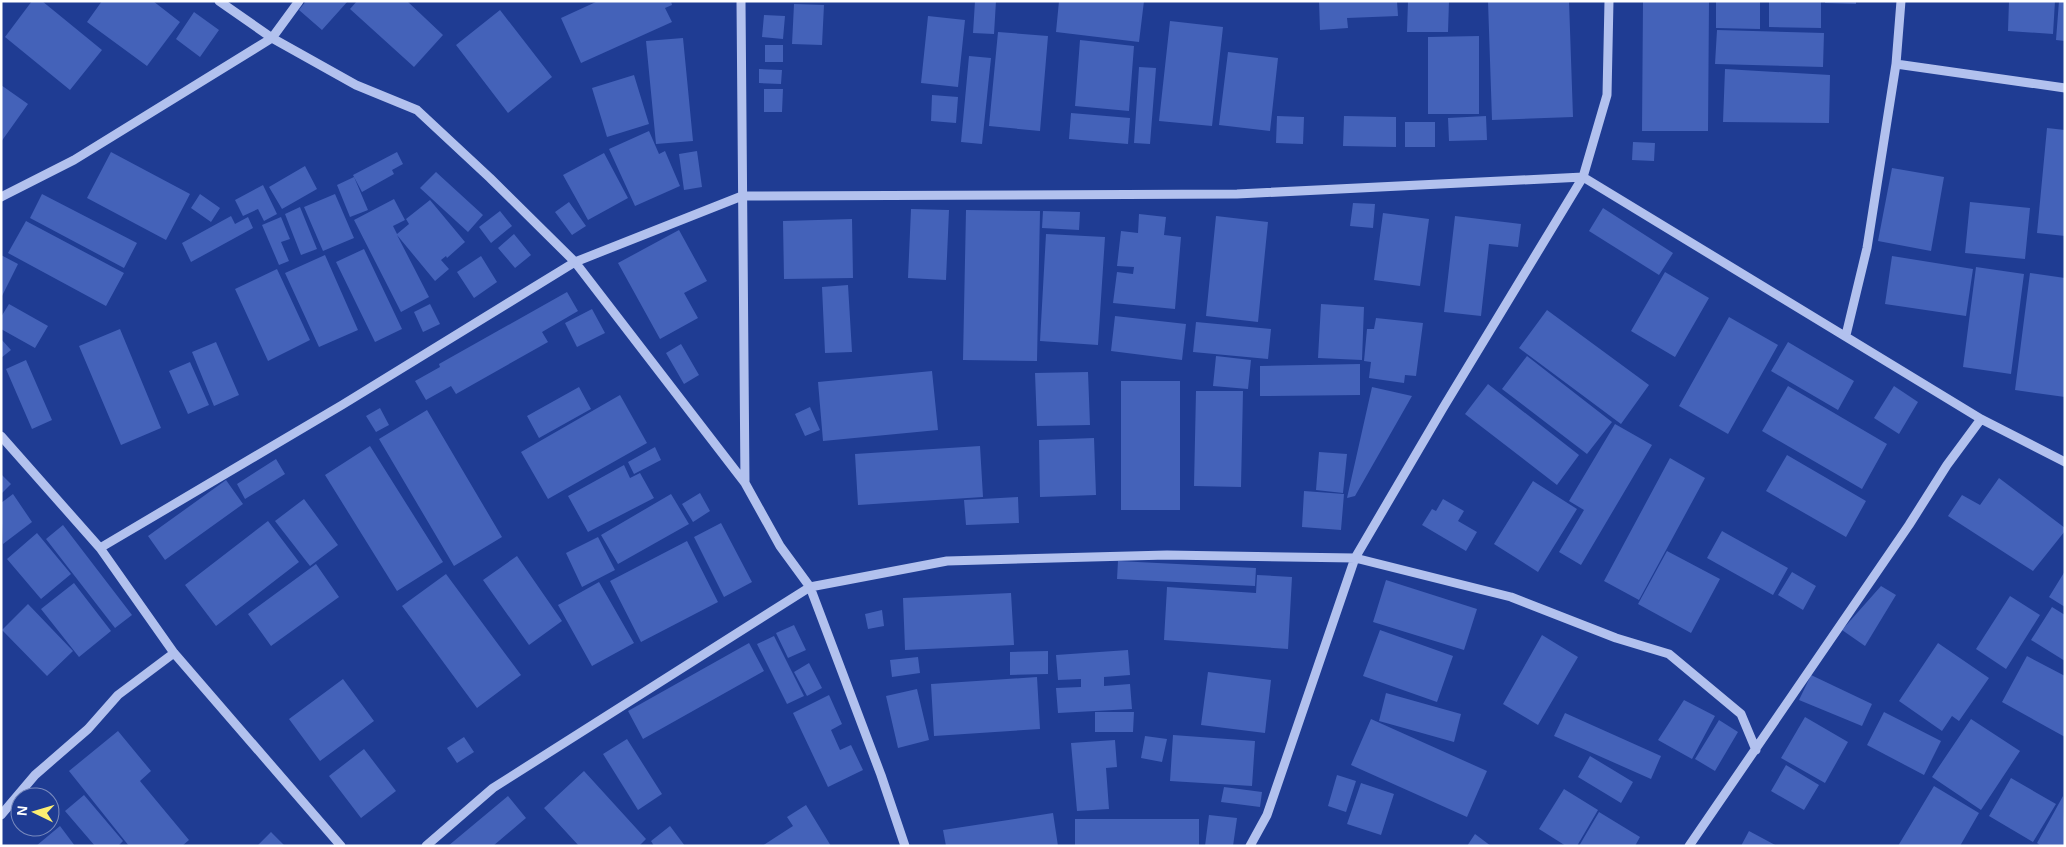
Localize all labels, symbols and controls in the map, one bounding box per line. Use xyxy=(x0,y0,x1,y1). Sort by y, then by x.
north arrow xyxy=(10,787,60,837)
text: N xyxy=(14,805,30,817)

